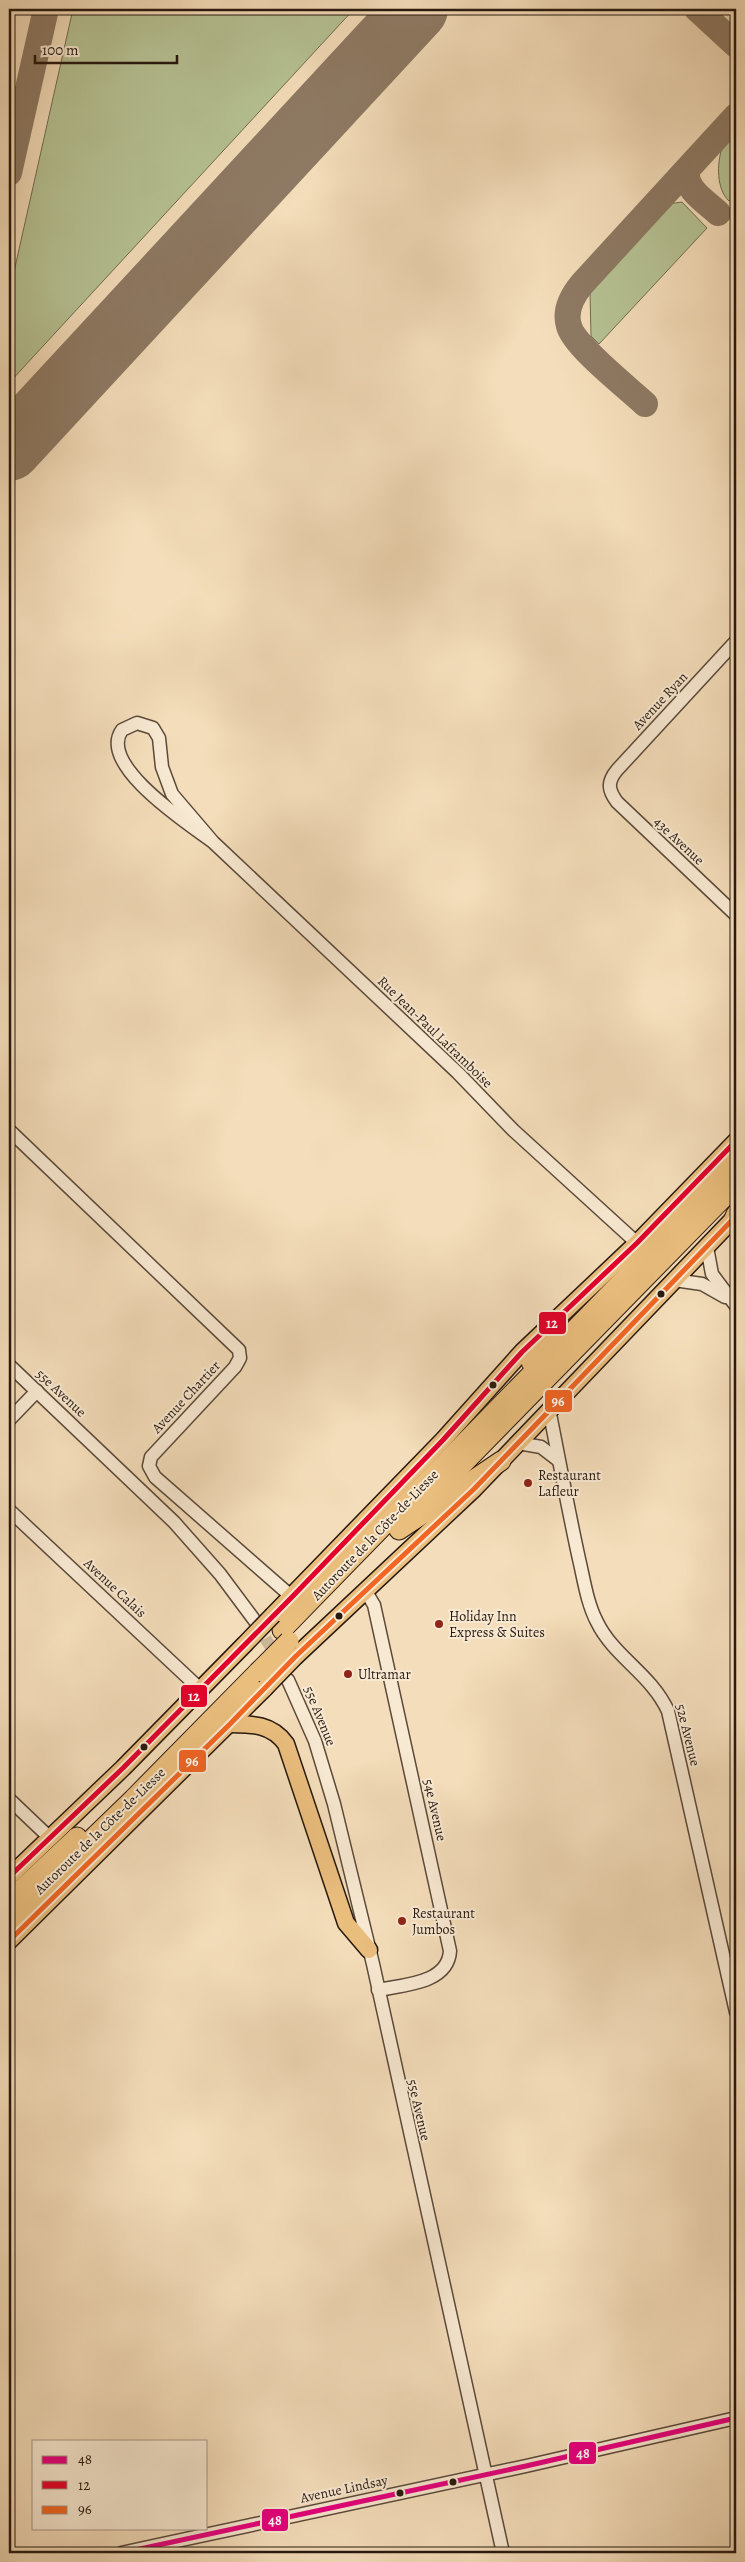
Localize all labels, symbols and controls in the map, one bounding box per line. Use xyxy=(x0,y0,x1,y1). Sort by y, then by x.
scale bar xyxy=(35,32,178,64)
text: 100 m xyxy=(42,40,79,60)
street label: Avenue Ryan xyxy=(627,668,692,735)
street label: 43e Avenue xyxy=(650,813,708,869)
street label: Rue Jean-Paul Laframboise xyxy=(373,972,497,1092)
unlabelled marker xyxy=(656,1289,666,1299)
line badge: 12 xyxy=(538,1311,567,1335)
text: 12 xyxy=(546,1314,558,1333)
street label: Avenue Chartier xyxy=(147,1356,225,1438)
street label: 55e Avenue xyxy=(32,1365,90,1421)
unlabelled marker xyxy=(488,1380,498,1390)
line badge: 96 xyxy=(544,1389,573,1413)
text: 96 xyxy=(551,1392,565,1411)
street label: Autoroute de la Côte-de-Liesse xyxy=(307,1465,443,1605)
place label: Restaurant Lafleur xyxy=(538,1466,601,1501)
marker: Restaurant Lafleur xyxy=(522,1477,534,1489)
street label: Avenue Calais xyxy=(79,1553,150,1622)
place label: Holiday Inn Express & Suites xyxy=(449,1607,545,1642)
unlabelled marker xyxy=(334,1611,344,1621)
marker: Holiday Inn Express & Suites xyxy=(433,1618,445,1630)
place label: Ultramar xyxy=(358,1665,411,1684)
marker: Ultramar xyxy=(342,1668,354,1680)
street label: 55e Avenue xyxy=(299,1683,341,1749)
line badge: 12 xyxy=(180,1684,208,1708)
text: 12 xyxy=(188,1687,200,1706)
street label: 52e Avenue xyxy=(671,1702,705,1768)
unlabelled marker xyxy=(139,1742,149,1752)
line badge: 96 xyxy=(178,1749,207,1773)
text: 96 xyxy=(185,1752,199,1771)
street label: Autoroute de la Côte-de-Liesse xyxy=(30,1763,170,1899)
street label: 54e Avenue xyxy=(419,1777,451,1843)
place label: Restaurant Jumbos xyxy=(412,1904,475,1939)
marker: Restaurant Jumbos xyxy=(396,1915,408,1927)
street label: 55e Avenue xyxy=(403,2077,435,2143)
legend xyxy=(32,2440,208,2530)
line badge: 48 xyxy=(568,2441,597,2465)
text: 48 xyxy=(576,2444,590,2463)
text: 48 xyxy=(78,2449,92,2469)
street label: Avenue Lindsay xyxy=(298,2470,390,2508)
text: 12 xyxy=(78,2475,90,2495)
unlabelled marker xyxy=(448,2477,458,2487)
unlabelled marker xyxy=(395,2488,405,2498)
text: 96 xyxy=(78,2499,92,2519)
line badge: 48 xyxy=(261,2508,289,2532)
text: 48 xyxy=(268,2511,282,2530)

